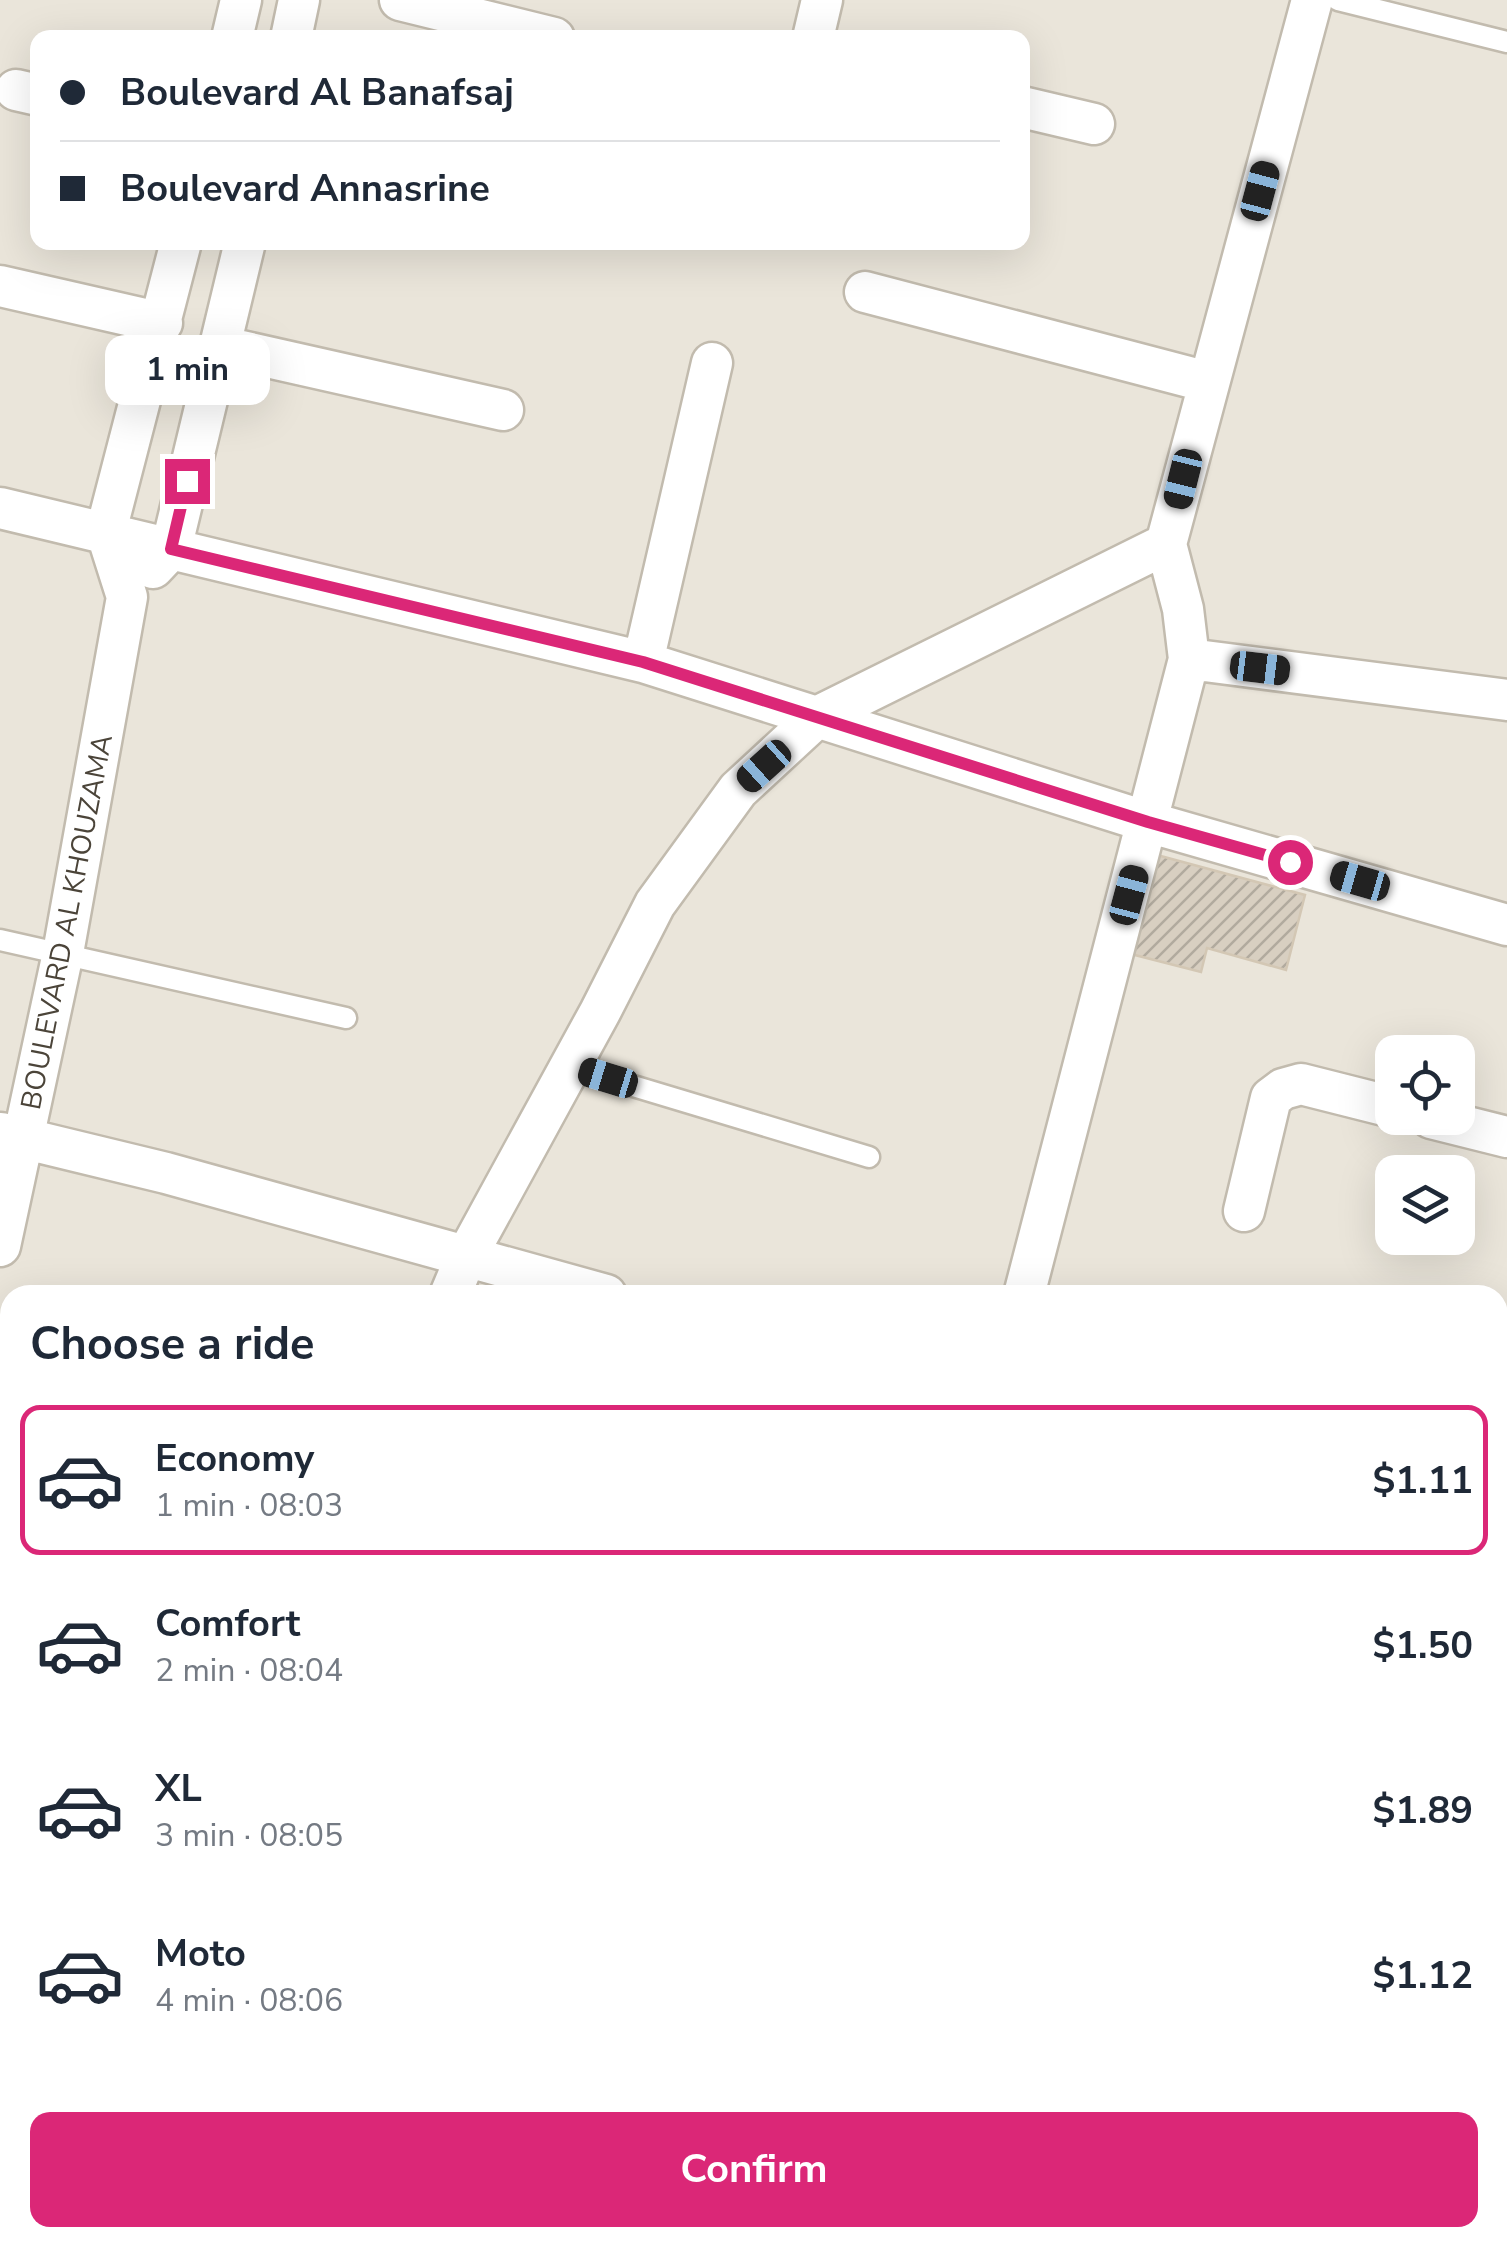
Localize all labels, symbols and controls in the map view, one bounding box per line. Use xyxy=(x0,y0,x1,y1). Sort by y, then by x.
text: Boulevard Al Banafsaj xyxy=(120,67,514,118)
car xyxy=(1238,158,1282,224)
text: Boulevard Annasrine xyxy=(120,163,490,214)
callout: 1 min xyxy=(104,336,270,406)
text: 1 min xyxy=(146,348,229,391)
car xyxy=(1161,446,1205,512)
route end xyxy=(165,459,210,504)
car xyxy=(1228,649,1292,687)
street label: BOULEVARD AL KHOUZAMA xyxy=(12,731,122,1113)
car xyxy=(732,735,796,797)
route start xyxy=(1268,840,1313,885)
car xyxy=(1327,858,1393,904)
car xyxy=(1107,862,1151,928)
map controls xyxy=(1375,1035,1475,1255)
button: locate xyxy=(1375,1035,1475,1135)
car xyxy=(575,1055,641,1101)
button: layers xyxy=(1375,1155,1475,1255)
text: Choose a ride xyxy=(30,1314,315,1375)
text: Economy xyxy=(155,1433,314,1484)
icon: car xyxy=(35,1435,125,1525)
text: $1.11 xyxy=(1372,1455,1473,1506)
text: 1 min · 08:03 xyxy=(155,1484,343,1527)
text: Comfort xyxy=(155,1598,300,1649)
icon: car xyxy=(35,1600,125,1690)
text: $1.50 xyxy=(1372,1620,1473,1671)
text: 2 min · 08:04 xyxy=(155,1649,343,1692)
text: XL xyxy=(155,1763,202,1814)
icon: car xyxy=(35,1765,125,1855)
text: $1.89 xyxy=(1372,1785,1473,1836)
text: 3 min · 08:05 xyxy=(155,1814,343,1857)
text: Moto xyxy=(155,1928,246,1979)
icon: car xyxy=(35,1930,125,2020)
text: $1.12 xyxy=(1372,1950,1473,2001)
text: 4 min · 08:06 xyxy=(155,1979,343,2022)
button: Confirm xyxy=(30,2112,1478,2227)

